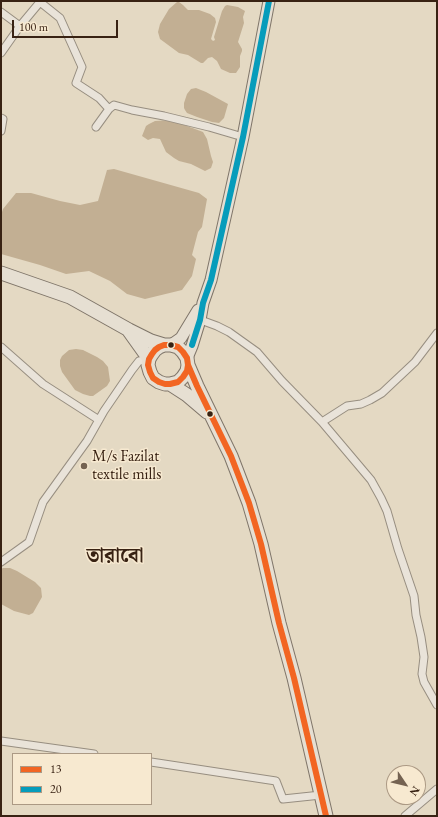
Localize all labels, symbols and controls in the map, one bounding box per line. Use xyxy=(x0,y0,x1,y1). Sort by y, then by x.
scale bar xyxy=(14,12,120,38)
text: 100 m xyxy=(19,19,48,35)
unlabelled marker xyxy=(166,340,176,350)
unlabelled marker xyxy=(205,409,215,419)
place label: M/s Fazilat textile mills xyxy=(92,447,161,485)
marker: M/s Fazilat textile mills xyxy=(79,461,89,471)
district label: তারাবো xyxy=(87,545,143,569)
legend xyxy=(12,753,152,805)
text: 13 xyxy=(50,761,62,777)
north arrow xyxy=(386,765,426,805)
text: 20 xyxy=(50,781,62,797)
text: N xyxy=(407,784,423,799)

